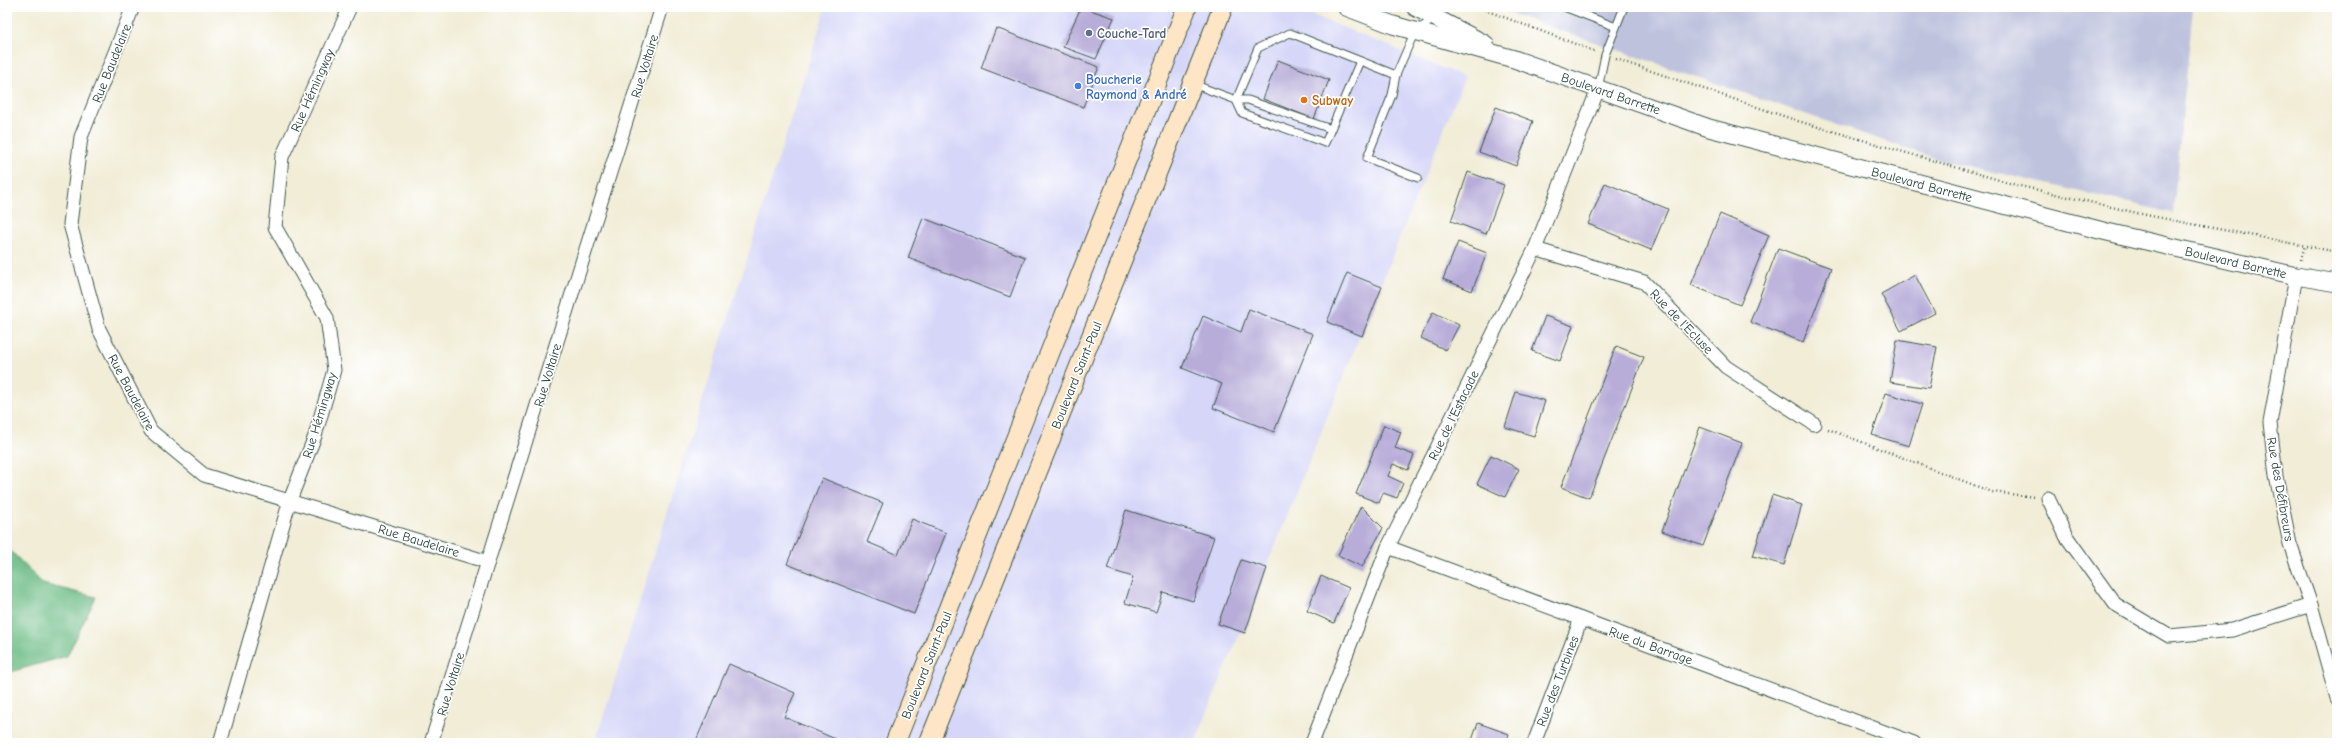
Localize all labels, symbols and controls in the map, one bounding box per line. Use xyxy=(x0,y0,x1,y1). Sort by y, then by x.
street label: Rue Baudelaire xyxy=(89,21,134,105)
place label: Couche-Tard xyxy=(1097,26,1166,41)
marker: Couche-Tard xyxy=(1084,28,1094,38)
street label: Rue Voltaire xyxy=(628,32,661,100)
street label: Rue Hémingway xyxy=(288,46,337,134)
street label: Boulevard Barrette xyxy=(1559,69,1663,118)
place label: Boucherie Raymond & André xyxy=(1086,72,1187,102)
marker: Boucherie Raymond & André xyxy=(1073,81,1083,91)
place label: Subway xyxy=(1312,93,1353,108)
marker: Subway xyxy=(1299,95,1309,105)
street label: Boulevard Barrette xyxy=(1870,164,1974,205)
street label: Boulevard Barrette xyxy=(2184,244,2289,282)
street label: Rue de l'Ecluse xyxy=(1647,286,1716,357)
street label: Boulevard Saint-Paul xyxy=(1048,319,1105,431)
street label: Rue Voltaire xyxy=(531,341,564,409)
street label: Rue Baudelaire xyxy=(105,352,158,433)
street label: Rue de l'Estacade xyxy=(1425,367,1482,463)
street label: Rue Hémingway xyxy=(299,370,340,460)
street label: Rue des Défibreurs xyxy=(2264,436,2297,542)
street label: Rue Baudelaire xyxy=(376,521,462,560)
street label: Boulevard Saint-Paul xyxy=(898,609,955,721)
street label: Rue du Barrage xyxy=(1607,623,1695,668)
street label: Rue des Turbines xyxy=(1533,634,1582,729)
street label: Rue Voltaire xyxy=(434,650,467,718)

